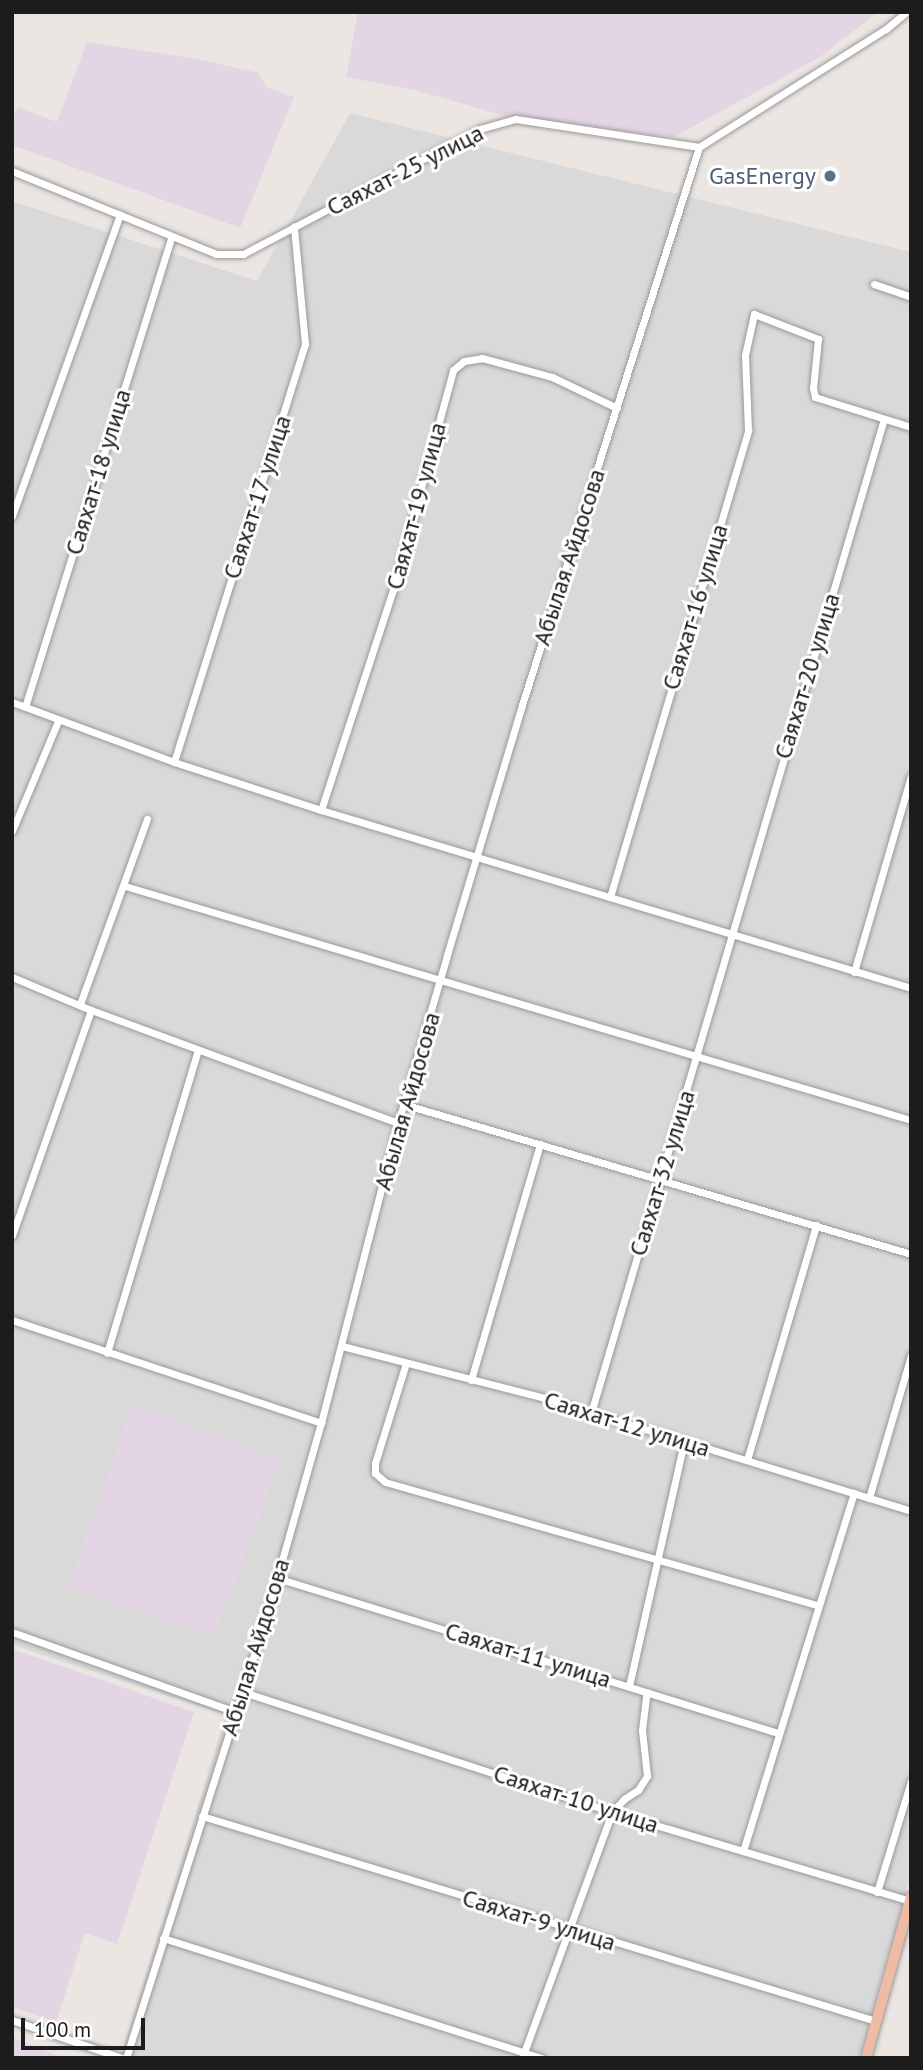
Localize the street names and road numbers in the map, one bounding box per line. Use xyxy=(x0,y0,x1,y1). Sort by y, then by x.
street label: Саяхат-25 улица xyxy=(322,118,488,222)
street label: Саяхат-18 улица xyxy=(59,386,137,558)
street label: Саяхат-17 улица xyxy=(217,411,297,583)
street label: Саяхат-19 улица xyxy=(380,419,452,593)
street label: Абылая Айдосова xyxy=(527,465,611,649)
street label: Саяхат-16 улица xyxy=(656,521,734,693)
street label: Саяхат-20 улица xyxy=(768,590,846,762)
street label: Абылая Айдосова xyxy=(368,1008,446,1194)
street label: Саяхат-32 улица xyxy=(623,1087,701,1259)
street label: Саяхат-12 улица xyxy=(541,1385,713,1463)
street label: Абылая Айдосова xyxy=(214,1555,296,1739)
street label: Саяхат-11 улица xyxy=(442,1616,614,1694)
street label: Саяхат-10 улица xyxy=(490,1759,662,1839)
street label: Саяхат-9 улица xyxy=(459,1883,619,1957)

